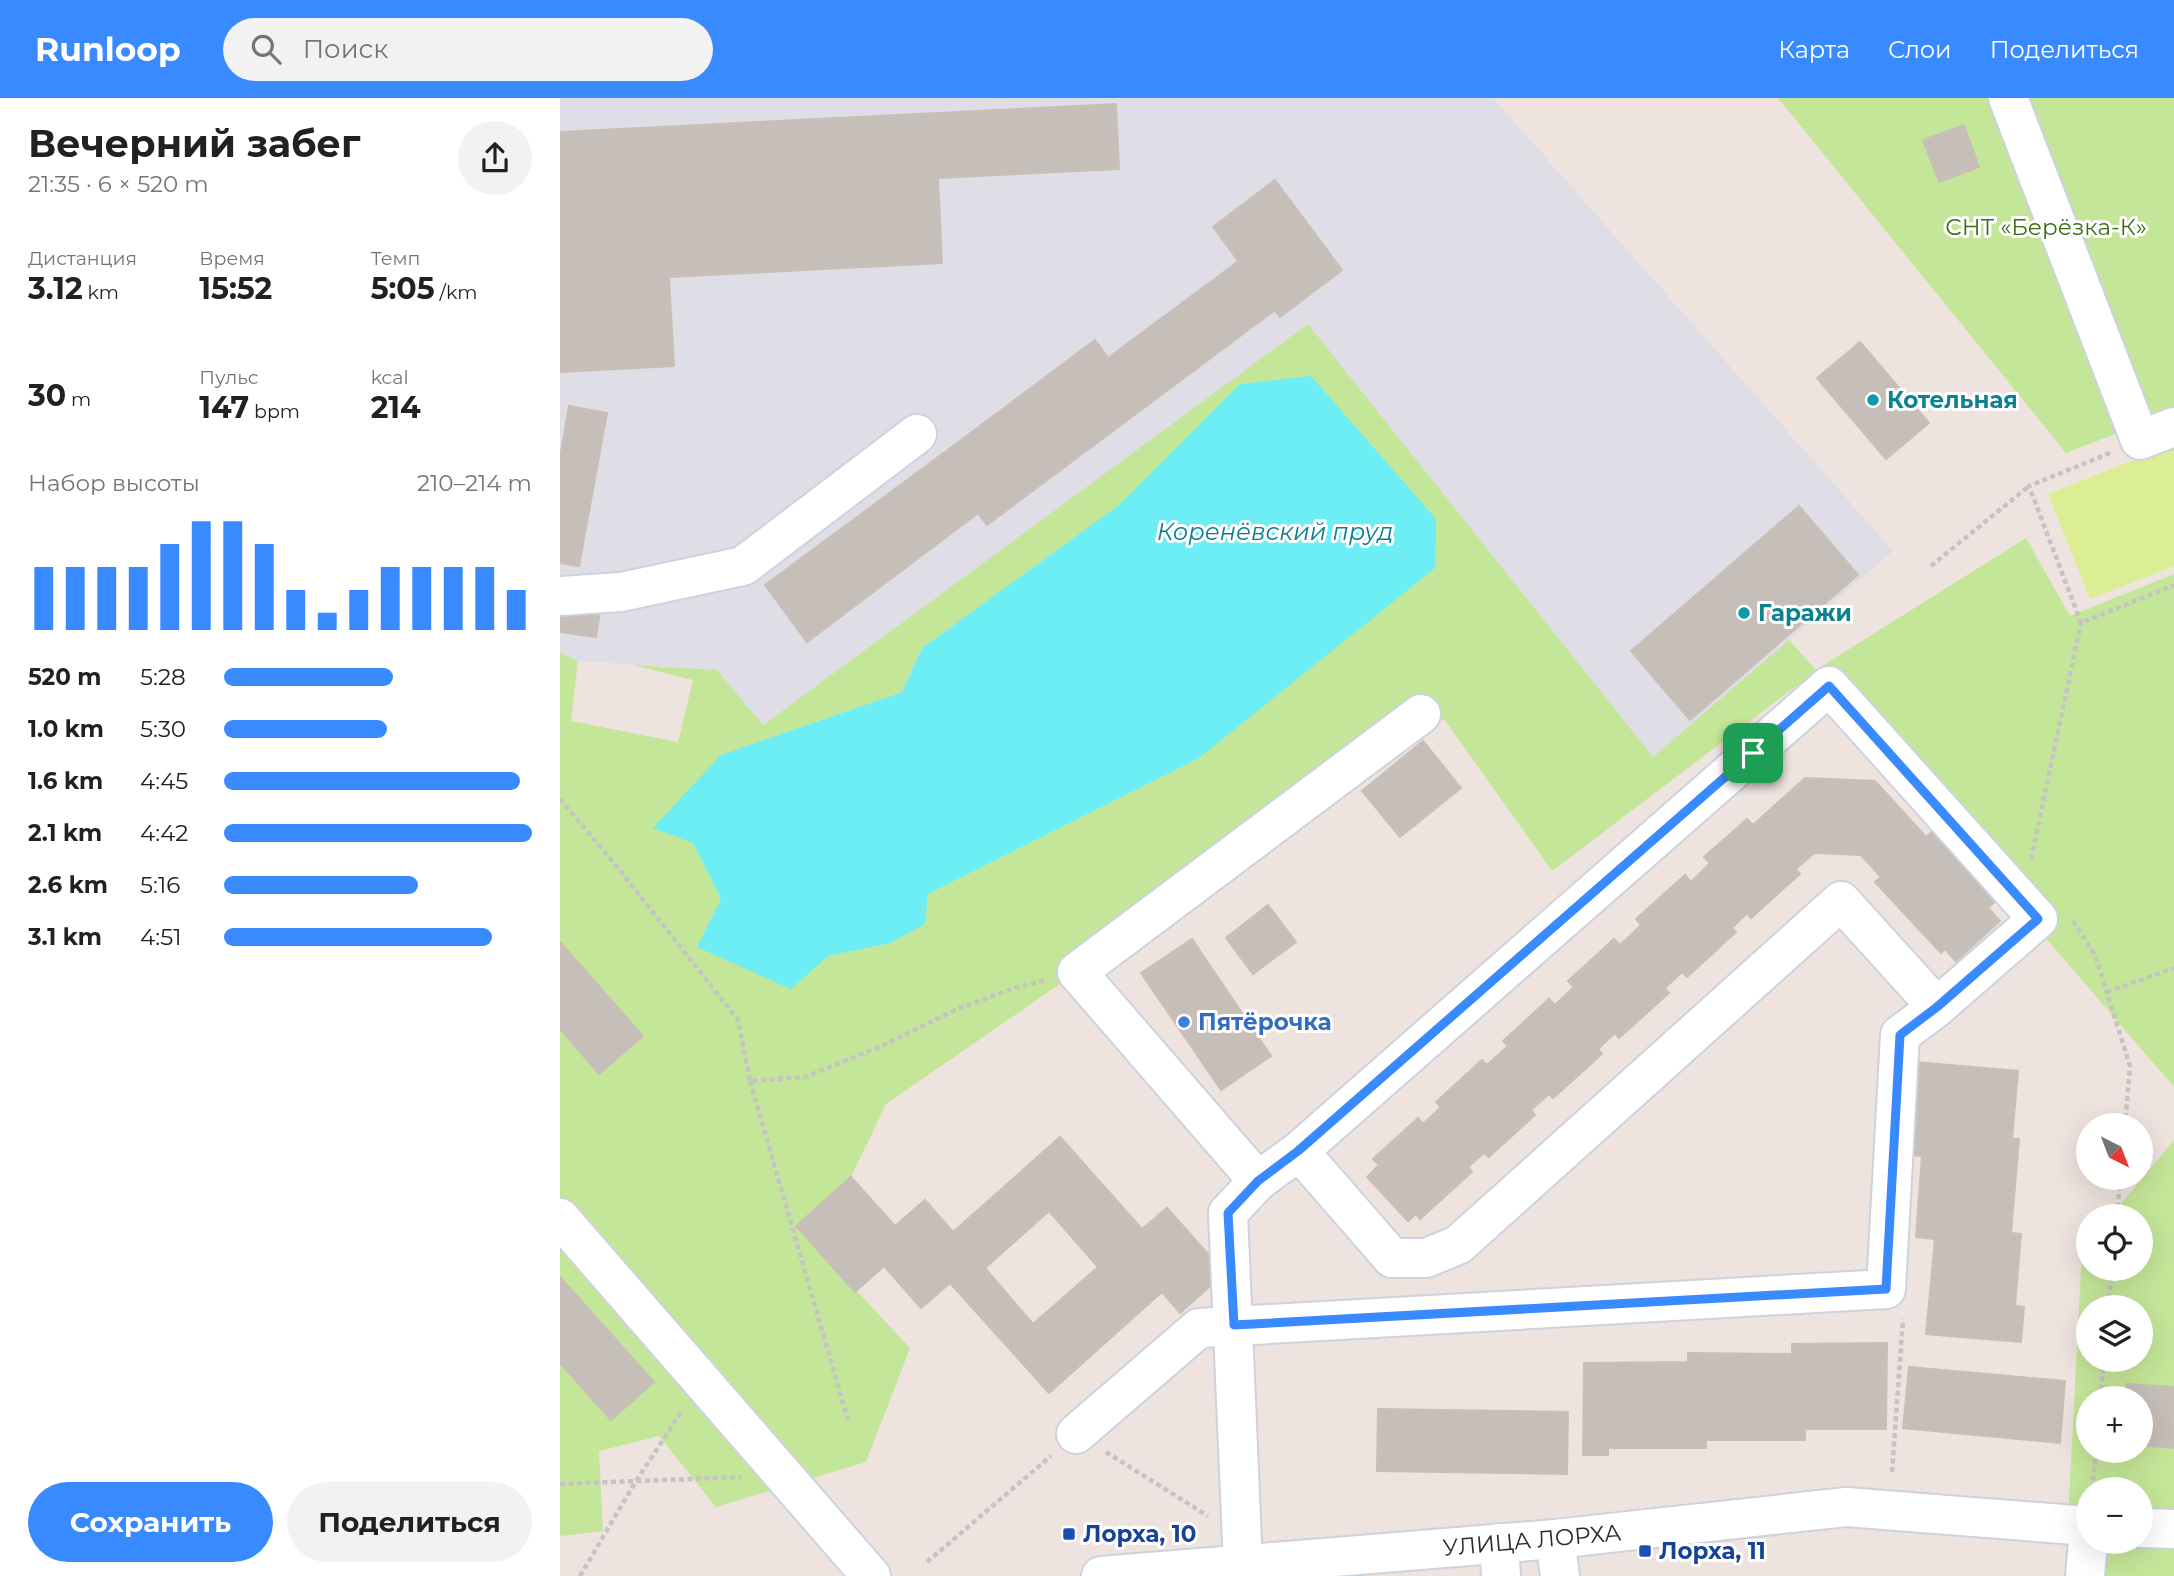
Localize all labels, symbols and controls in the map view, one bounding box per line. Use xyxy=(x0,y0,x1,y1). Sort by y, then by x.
search box xyxy=(223,18,713,81)
text: Runloop xyxy=(35,29,181,69)
icon: search xyxy=(247,30,285,68)
text: Поиск xyxy=(303,33,388,65)
text: Карта xyxy=(1778,35,1850,64)
text: Слои xyxy=(1888,35,1952,64)
text: Поделиться xyxy=(1990,35,2139,64)
text: Вечерний забег xyxy=(28,120,361,167)
button: share xyxy=(458,121,532,195)
text: 21:35 · 6 × 520 m xyxy=(28,170,209,198)
park label: СНТ «Берёзка-К» xyxy=(1945,213,2147,241)
text: Дистанция xyxy=(28,247,137,270)
text: Время xyxy=(199,247,265,270)
text: Темп xyxy=(371,247,420,270)
text: 3.12 xyxy=(28,270,83,307)
text: 15:52 xyxy=(199,270,272,307)
text: 5:05 xyxy=(371,270,435,307)
text: km xyxy=(83,281,119,304)
text: /km xyxy=(435,281,477,304)
text: Пульс xyxy=(199,366,259,389)
text: kcal xyxy=(371,366,409,389)
text: 30 xyxy=(28,377,66,414)
place label: Котельная xyxy=(1887,386,2018,414)
text: m xyxy=(66,388,91,411)
text: 147 xyxy=(199,389,249,426)
text: 214 xyxy=(371,389,421,426)
marker: Котельная xyxy=(1865,392,1881,408)
text: bpm xyxy=(249,400,300,423)
text: Набор высоты xyxy=(28,469,200,497)
text: 210–214 m xyxy=(417,469,532,497)
water label: Коренёвский пруд xyxy=(1157,517,1393,546)
place label: Гаражи xyxy=(1758,599,1852,627)
marker: Гаражи xyxy=(1736,605,1752,621)
text: 520 m xyxy=(28,663,101,691)
text: 5:28 xyxy=(140,663,186,691)
text: 1.0 km xyxy=(28,715,104,743)
text: 5:30 xyxy=(140,715,186,743)
pin xyxy=(1723,723,1783,783)
icon: arrive xyxy=(1734,734,1772,772)
text: 1.6 km xyxy=(28,767,103,795)
text: 4:45 xyxy=(140,767,188,795)
text: 2.1 km xyxy=(28,819,102,847)
text: 4:42 xyxy=(140,819,188,847)
text: 2.6 km xyxy=(28,871,108,899)
text: 5:16 xyxy=(140,871,180,899)
text: 3.1 km xyxy=(28,923,102,951)
text: 4:51 xyxy=(140,923,182,951)
place label: Пятёрочка xyxy=(1198,1008,1332,1036)
marker: Пятёрочка xyxy=(1176,1014,1192,1030)
north arrow xyxy=(2076,1113,2152,1190)
map controls xyxy=(2076,1113,2153,1554)
button: locate xyxy=(2076,1204,2153,1281)
button: layers xyxy=(2076,1295,2153,1372)
button: + xyxy=(2076,1386,2153,1463)
button: − xyxy=(2076,1477,2153,1554)
button: Сохранить xyxy=(28,1482,273,1562)
button: Поделиться xyxy=(287,1482,532,1562)
street label: УЛИЦА ЛОРХА xyxy=(1442,1518,1622,1562)
place label: Лорха, 10 xyxy=(1083,1520,1196,1548)
marker: Лорха, 10 xyxy=(1061,1526,1077,1542)
place label: Лорха, 11 xyxy=(1659,1537,1766,1565)
marker: Лорха, 11 xyxy=(1637,1543,1653,1559)

